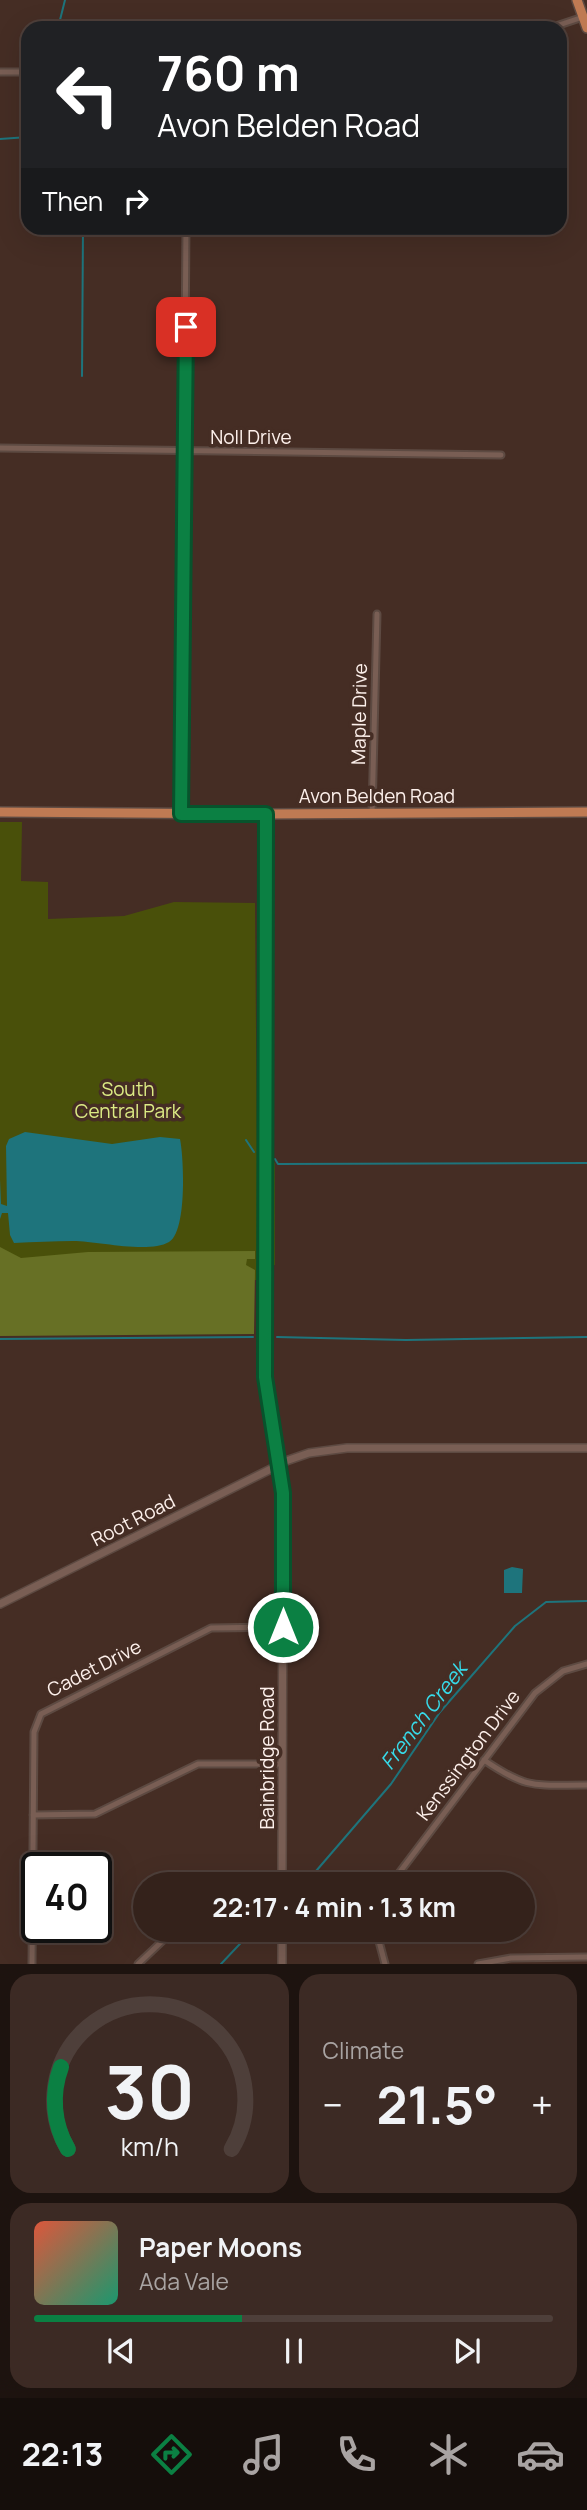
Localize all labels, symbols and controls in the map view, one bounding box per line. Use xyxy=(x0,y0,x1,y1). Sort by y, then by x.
text: 760 m xyxy=(157,39,300,106)
icon: left xyxy=(42,49,133,140)
text: Avon Belden Road xyxy=(157,103,420,147)
icon: right xyxy=(117,182,155,220)
text: Then xyxy=(42,183,103,219)
pin xyxy=(156,297,216,357)
icon: arrive xyxy=(167,308,205,346)
street label: Noll Drive xyxy=(210,424,292,450)
street label: Maple Drive xyxy=(345,663,373,765)
street label: Avon Belden Road xyxy=(299,783,455,809)
park label: South Central Park xyxy=(75,1076,182,1124)
street label: Root Road xyxy=(87,1488,179,1552)
position arrow xyxy=(246,1590,320,1664)
street label: Cadet Drive xyxy=(42,1633,146,1703)
water label: French Creek xyxy=(374,1654,474,1775)
street label: Kenssington Drive xyxy=(410,1684,526,1826)
street label: Bainbridge Road xyxy=(254,1687,280,1829)
speed limit sign: 40 xyxy=(21,1852,112,1943)
text: 22:17 · 4 min · 1.3 km xyxy=(212,1889,456,1925)
text: Climate xyxy=(323,2034,404,2066)
text: 30 xyxy=(104,2042,194,2142)
text: 21.5° xyxy=(376,2069,498,2140)
text: − xyxy=(323,2078,343,2130)
text: + xyxy=(531,2078,553,2130)
text: km/h xyxy=(120,2129,178,2164)
text: Paper Moons xyxy=(139,2229,302,2265)
text: Ada Vale xyxy=(139,2265,229,2297)
icon: previous xyxy=(102,2332,140,2370)
icon: pause xyxy=(275,2332,313,2370)
icon: next xyxy=(448,2332,486,2370)
icon: directions xyxy=(147,2430,196,2479)
icon: music xyxy=(239,2430,288,2479)
icon: phone xyxy=(332,2430,381,2479)
icon: climate xyxy=(424,2430,473,2479)
icon: car xyxy=(516,2430,565,2479)
text: 22:13 xyxy=(22,2432,103,2476)

